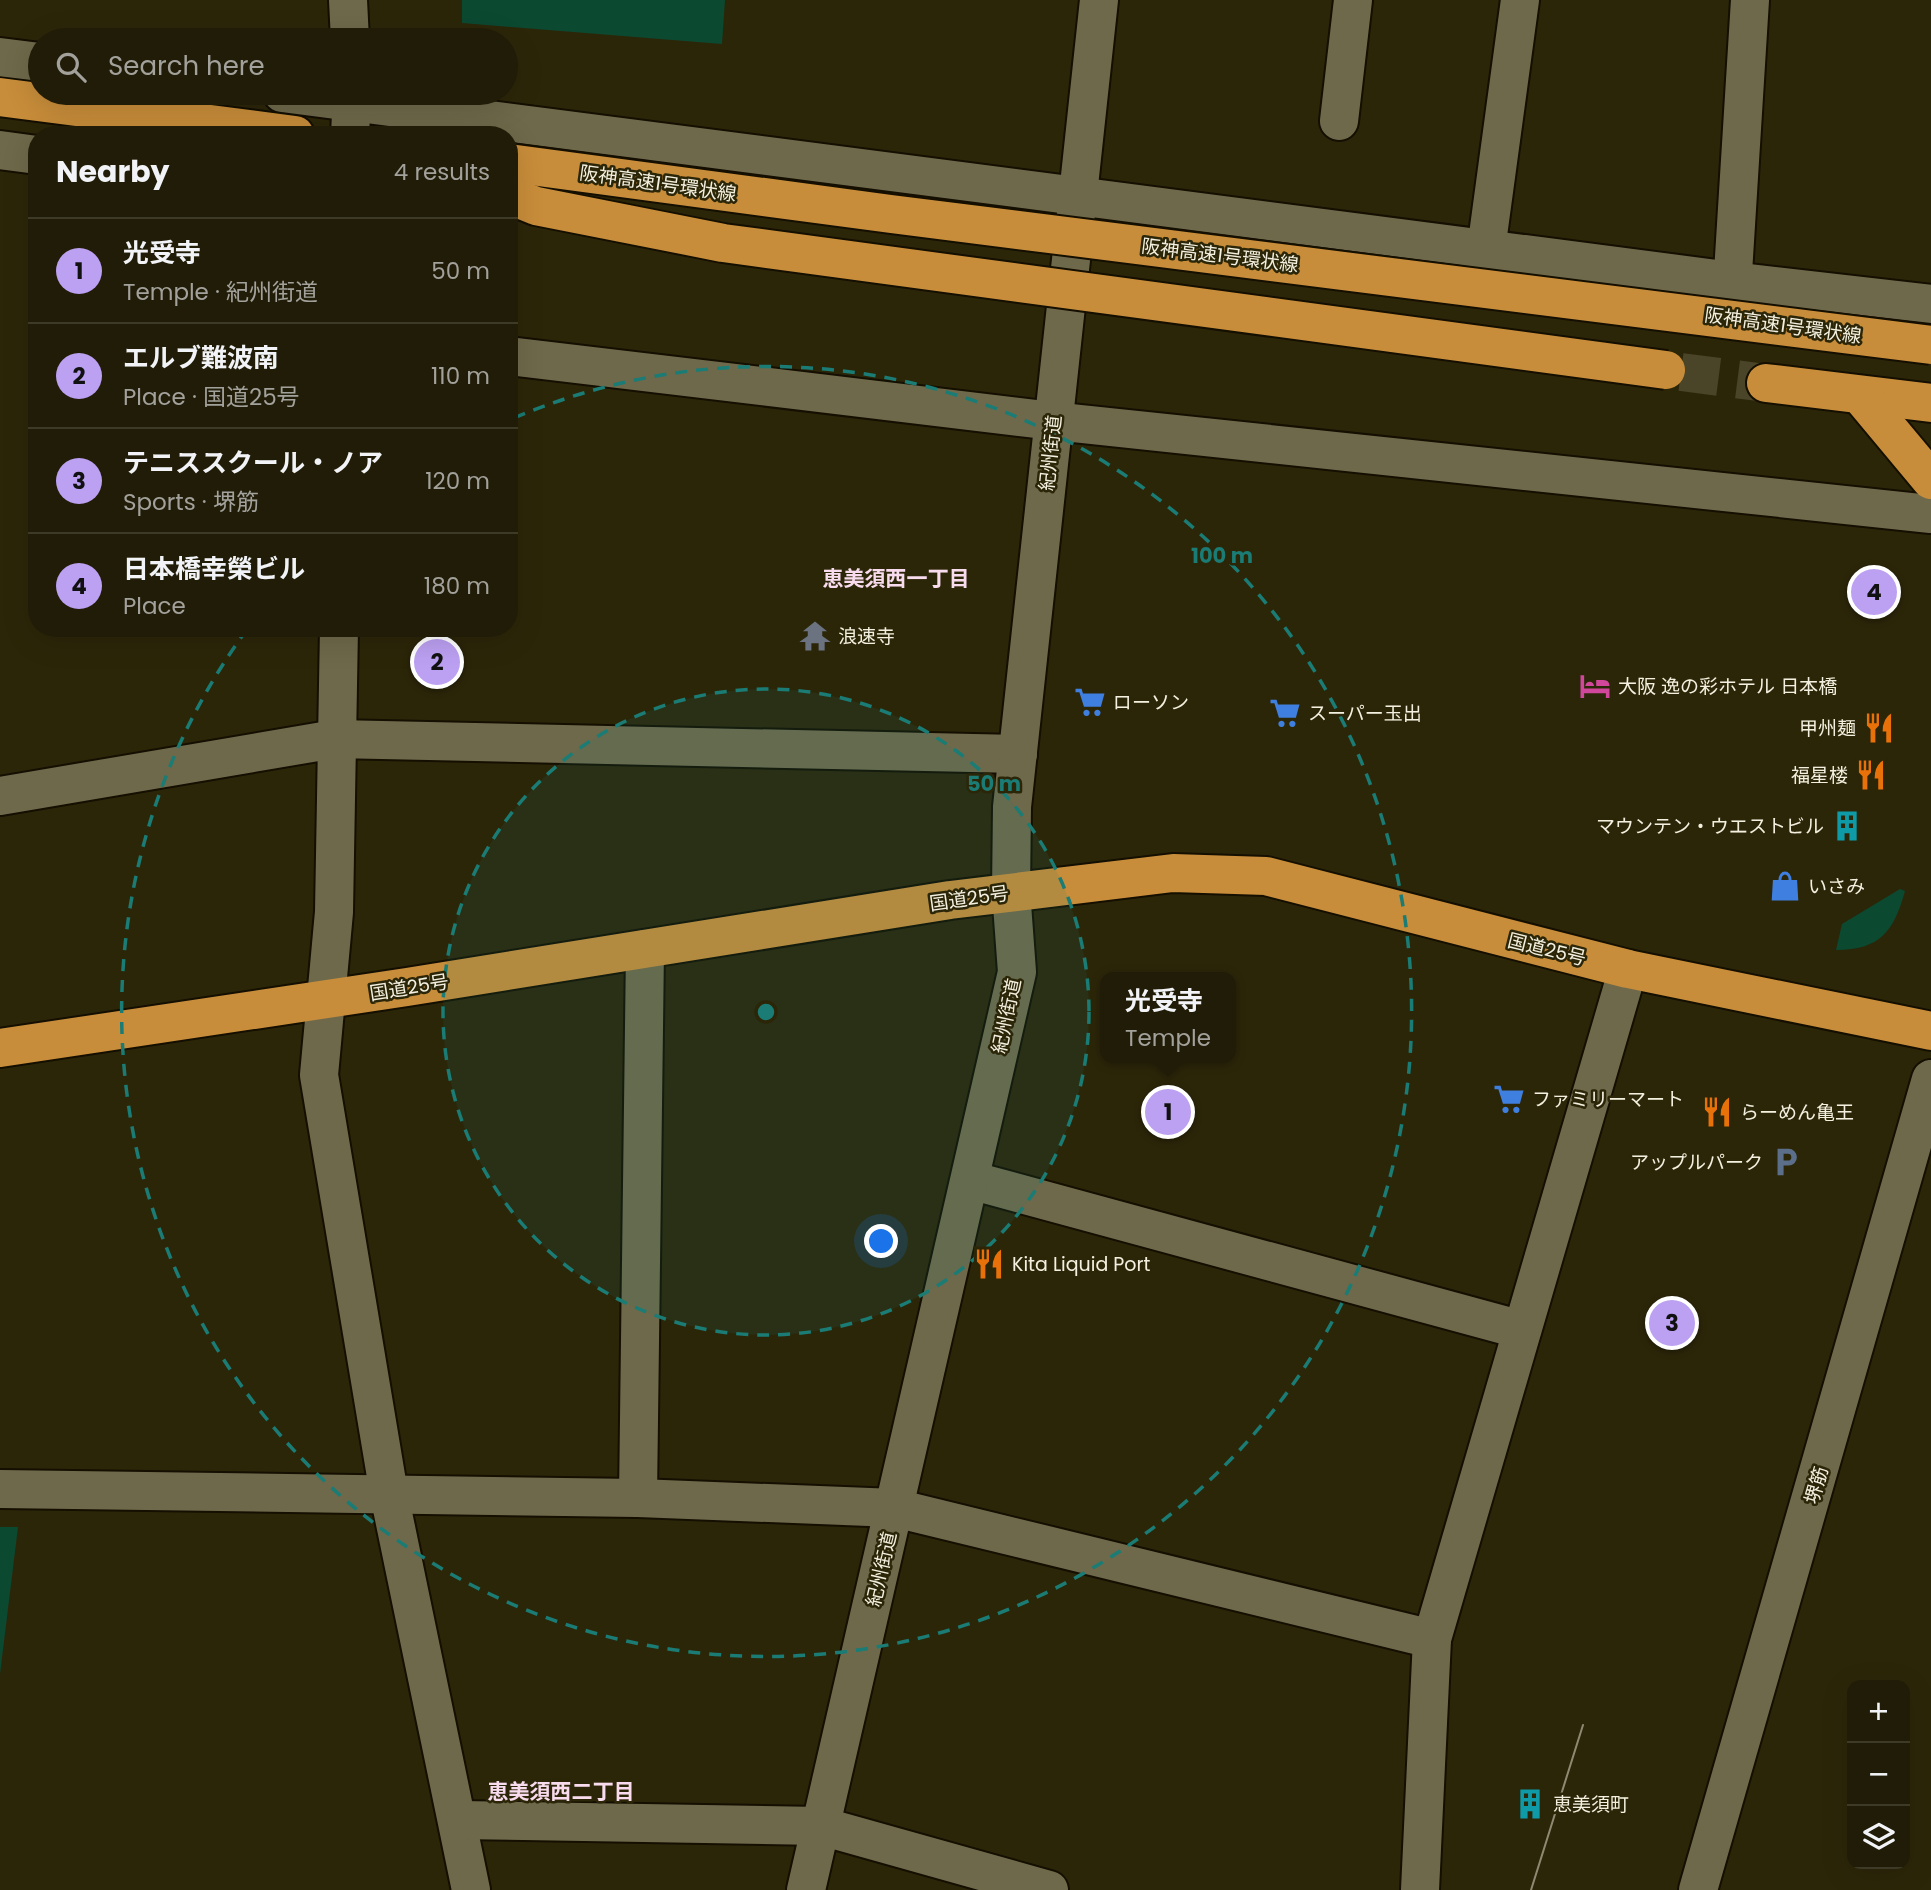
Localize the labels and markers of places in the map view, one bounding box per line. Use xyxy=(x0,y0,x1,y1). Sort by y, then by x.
pin: 4 xyxy=(1851,566,1897,618)
temple icon: 浪速寺 xyxy=(798,619,832,653)
place label: 浪速寺 xyxy=(838,623,895,650)
pin: 2 xyxy=(414,636,460,688)
hotel icon: 大阪 逸の彩ホテル 日本橋 xyxy=(1578,669,1612,703)
place label: 大阪 逸の彩ホテル 日本橋 xyxy=(1618,673,1837,700)
supermarket icon: ローソン xyxy=(1073,685,1107,719)
place label: ローソン xyxy=(1113,689,1189,716)
supermarket icon: スーパー玉出 xyxy=(1268,696,1302,730)
place label: スーパー玉出 xyxy=(1308,700,1422,727)
restaurant icon: 甲州麺 xyxy=(1862,711,1896,745)
place label: 甲州麺 xyxy=(1799,715,1856,742)
restaurant icon: 福星楼 xyxy=(1854,758,1888,792)
place label: 福星楼 xyxy=(1791,762,1848,789)
building icon: マウンテン・ウエストビル xyxy=(1830,809,1864,843)
place label: マウンテン・ウエストビル xyxy=(1596,813,1824,840)
shop icon: いさみ xyxy=(1768,869,1802,903)
place label: いさみ xyxy=(1808,873,1865,900)
centre of rings xyxy=(754,1000,778,1024)
supermarket icon: ファミリーマート xyxy=(1492,1082,1526,1116)
pin: 1 xyxy=(1145,1086,1191,1138)
place label: ファミリーマート xyxy=(1532,1086,1684,1113)
restaurant icon: らーめん亀王 xyxy=(1700,1095,1734,1129)
place label: らーめん亀王 xyxy=(1740,1099,1854,1126)
parking icon: アップルパーク xyxy=(1769,1145,1803,1179)
place label: アップルパーク xyxy=(1630,1149,1763,1176)
restaurant icon: Kita Liquid Port xyxy=(972,1247,1006,1281)
place label: Kita Liquid Port xyxy=(1012,1251,1151,1278)
pin: 3 xyxy=(1649,1297,1695,1349)
building icon: 恵美須町 xyxy=(1513,1787,1547,1821)
place label: 恵美須町 xyxy=(1553,1791,1629,1818)

